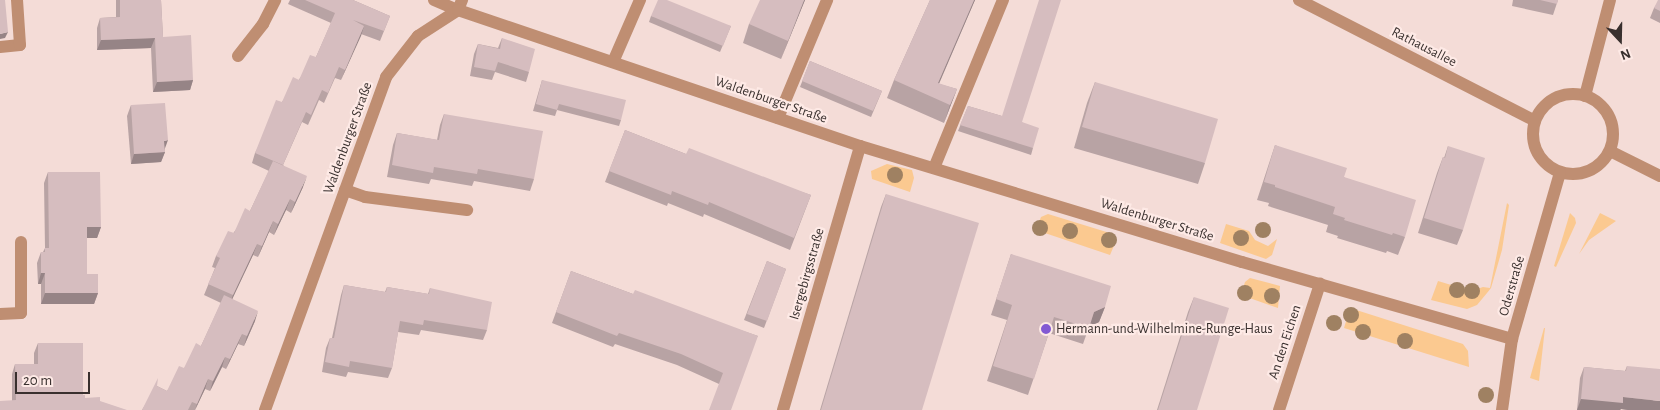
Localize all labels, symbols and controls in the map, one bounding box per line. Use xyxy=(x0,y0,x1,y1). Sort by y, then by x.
north arrow xyxy=(1595,15,1645,65)
street label: Rathausallee xyxy=(1389,23,1459,71)
text: N xyxy=(1618,46,1632,62)
street label: Waldenburger Straße xyxy=(713,73,829,127)
street label: Waldenburger Straße xyxy=(320,80,376,196)
street label: Waldenburger Straße xyxy=(1098,195,1216,245)
street label: Isergebirgsstraße xyxy=(786,226,828,322)
street label: Oderstraße xyxy=(1495,254,1529,318)
street label: An den Eichen xyxy=(1265,303,1305,381)
place label: Hermann-und-Wilhelmine-Runge-Haus xyxy=(1056,321,1273,337)
marker: Hermann-und-Wilhelmine-Runge-Haus xyxy=(1040,323,1052,335)
scale bar xyxy=(18,362,92,394)
text: 20 m xyxy=(23,373,52,388)

